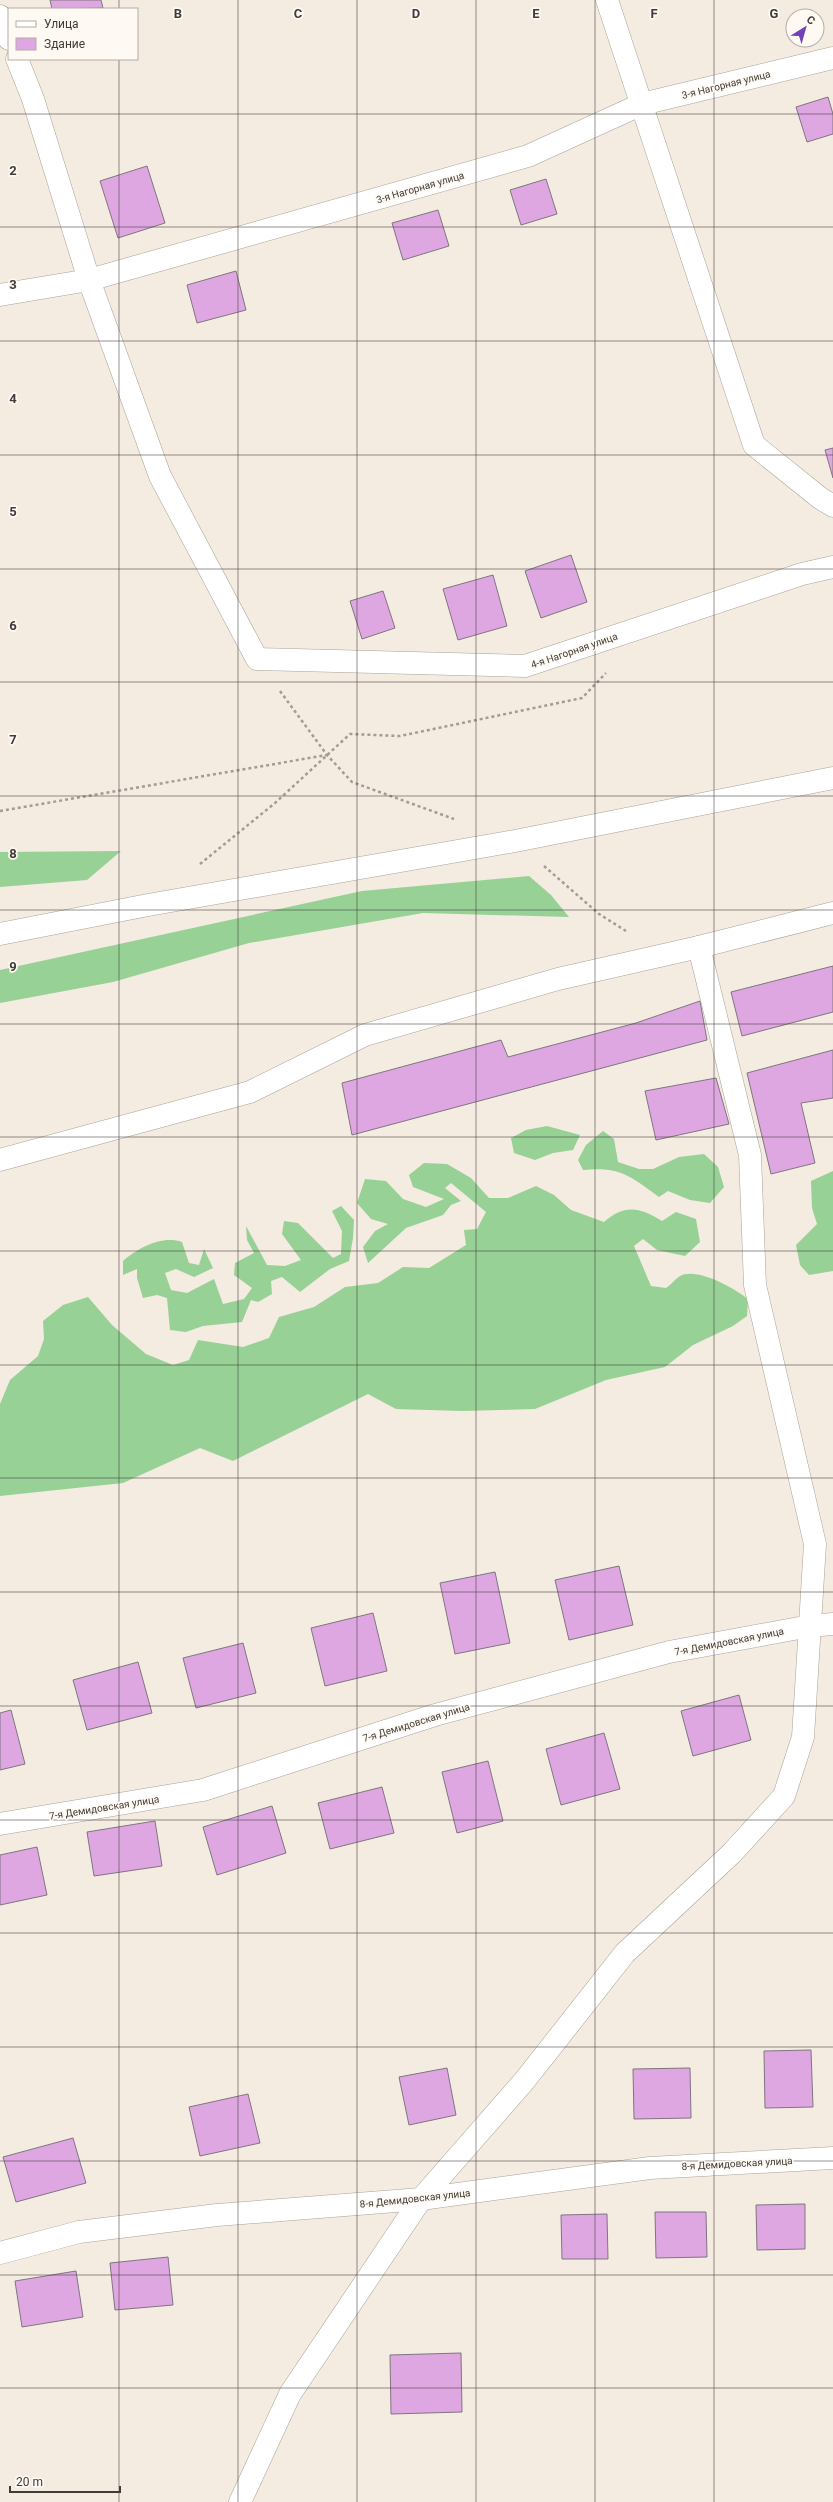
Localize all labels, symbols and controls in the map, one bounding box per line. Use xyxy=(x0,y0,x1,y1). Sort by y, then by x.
text: B xyxy=(174,6,182,21)
text: C xyxy=(294,6,303,21)
text: D xyxy=(412,6,420,21)
text: E xyxy=(532,6,540,21)
text: F xyxy=(650,6,658,21)
text: G xyxy=(770,6,779,21)
legend xyxy=(8,8,138,60)
north arrow xyxy=(785,8,825,48)
text: С xyxy=(804,13,818,28)
text: Улица xyxy=(44,17,79,31)
text: Здание xyxy=(44,37,85,51)
street label: 3-я Нагорная улица xyxy=(681,68,772,101)
text: 2 xyxy=(9,163,17,178)
street label: 3-я Нагорная улица xyxy=(375,170,465,205)
text: 3 xyxy=(9,277,17,292)
text: 4 xyxy=(9,391,17,406)
text: 5 xyxy=(9,504,17,519)
text: 6 xyxy=(9,618,17,633)
street label: 4-я Нагорная улица xyxy=(529,630,619,670)
text: 7 xyxy=(9,732,17,747)
text: 8 xyxy=(9,846,17,861)
text: 9 xyxy=(9,959,17,974)
street label: 7-я Демидовская улица xyxy=(673,1625,785,1658)
street label: 7-я Демидовская улица xyxy=(361,1701,471,1744)
street label: 7-я Демидовская улица xyxy=(48,1793,160,1822)
street label: 8-я Демидовская улица xyxy=(681,2155,793,2172)
street label: 8-я Демидовская улица xyxy=(359,2187,471,2210)
scale bar xyxy=(10,2468,120,2494)
text: 20 m xyxy=(16,2475,43,2489)

